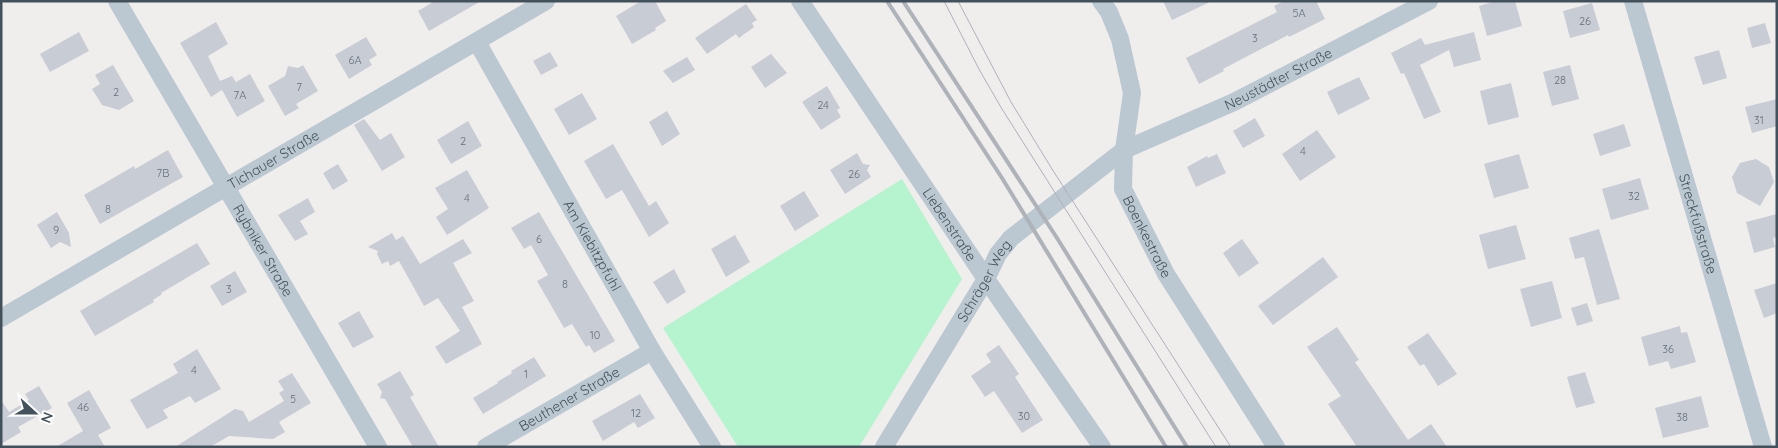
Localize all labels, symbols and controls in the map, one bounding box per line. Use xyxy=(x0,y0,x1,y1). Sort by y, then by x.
house number: 5A xyxy=(1292,6,1306,20)
house number: 26 xyxy=(1579,14,1591,28)
house number: 3 xyxy=(1252,31,1258,45)
street label: Neustädter Straße xyxy=(1222,44,1335,114)
house number: 6A xyxy=(348,53,362,67)
house number: 28 xyxy=(1554,73,1566,87)
house number: 7 xyxy=(296,80,302,94)
house number: 2 xyxy=(113,85,119,99)
house number: 7A xyxy=(234,88,246,102)
house number: 24 xyxy=(817,98,829,112)
house number: 31 xyxy=(1754,113,1764,127)
street label: Tichauer Straße xyxy=(224,126,322,193)
house number: 2 xyxy=(460,134,466,148)
house number: 4 xyxy=(1300,144,1306,158)
house number: 7B xyxy=(157,166,169,180)
house number: 26 xyxy=(848,167,860,181)
street label: Streckfußstraße xyxy=(1675,172,1721,276)
street label: Liebenstraße xyxy=(919,185,981,265)
house number: 32 xyxy=(1628,189,1640,203)
house number: 4 xyxy=(464,191,470,205)
street label: Boenkestraße xyxy=(1119,192,1175,281)
street label: Am Kiebitzpfuhl xyxy=(559,197,625,294)
street label: Rybniker Straße xyxy=(229,201,297,300)
house number: 8 xyxy=(105,202,111,216)
house number: 9 xyxy=(53,223,59,237)
house number: 6 xyxy=(536,232,542,246)
street label: Schräger Weg xyxy=(953,236,1015,325)
house number: 8 xyxy=(562,277,568,291)
house number: 3 xyxy=(226,282,232,296)
house number: 10 xyxy=(590,328,600,342)
house number: 36 xyxy=(1662,342,1674,356)
house number: 4 xyxy=(191,363,197,377)
street label: Beuthener Straße xyxy=(515,363,623,435)
house number: 1 xyxy=(524,367,528,381)
north arrow xyxy=(10,388,60,438)
house number: 5 xyxy=(290,392,296,406)
house number: 46 xyxy=(77,400,89,414)
house number: 12 xyxy=(631,406,641,420)
house number: 30 xyxy=(1018,409,1030,423)
text: N xyxy=(37,410,57,426)
house number: 38 xyxy=(1676,410,1688,424)

